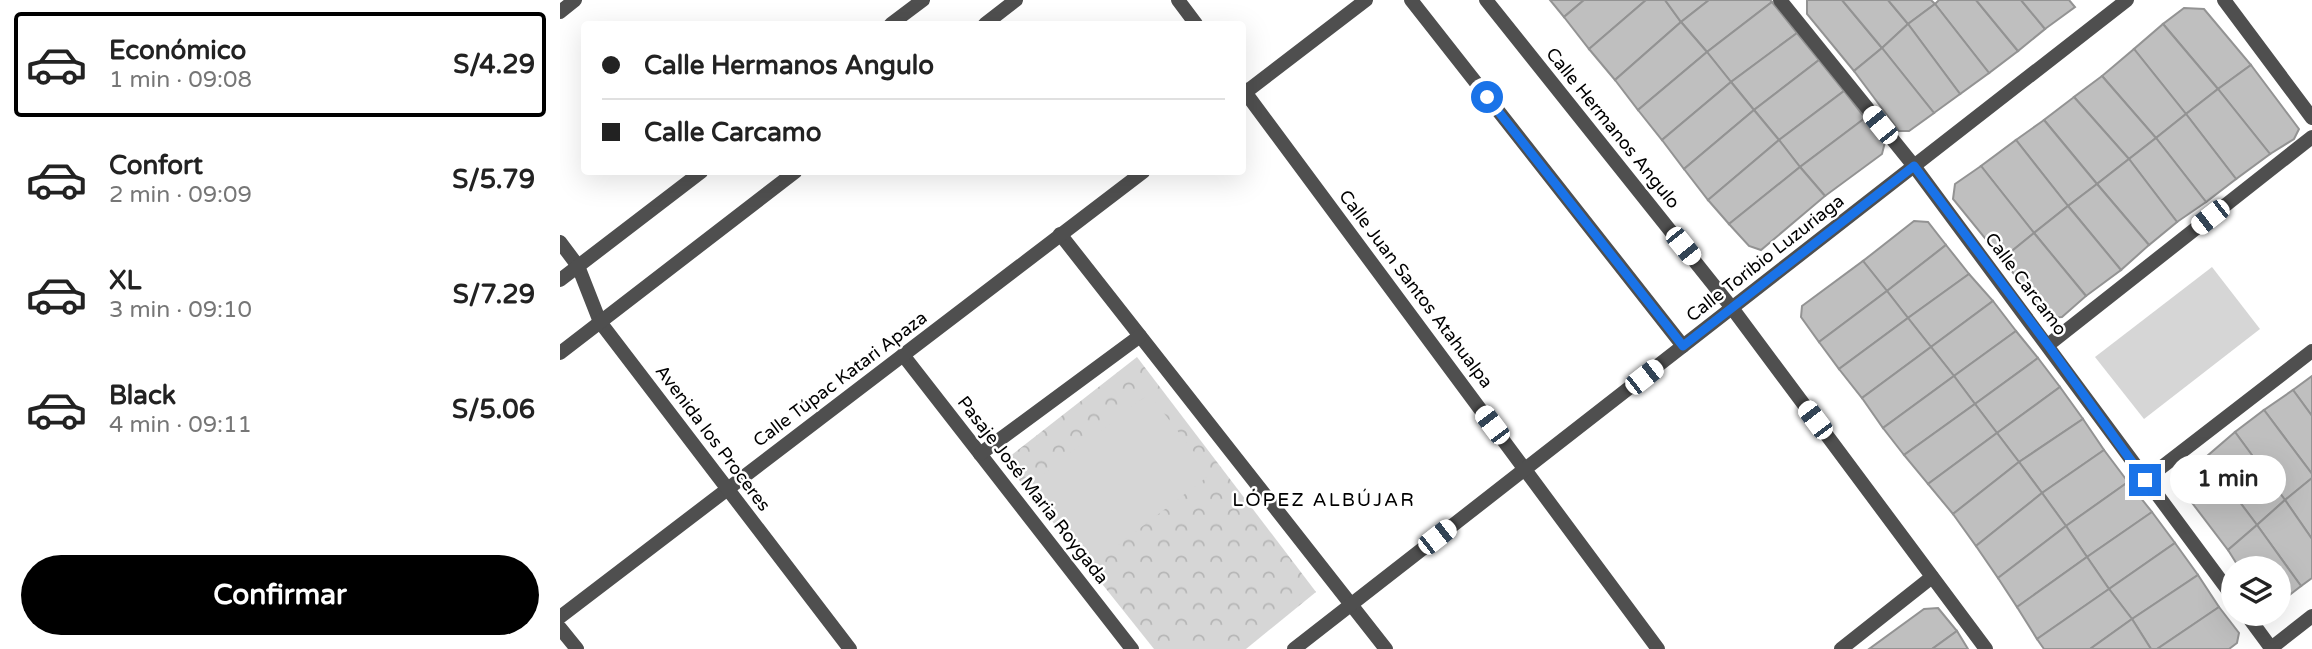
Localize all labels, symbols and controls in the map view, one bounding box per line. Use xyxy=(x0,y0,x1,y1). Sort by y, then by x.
icon: car xyxy=(25,33,88,96)
text: Económico xyxy=(109,35,246,66)
street label: Calle Hermanos Angulo xyxy=(1541,43,1685,213)
text: S/4.29 xyxy=(453,49,535,80)
text: Calle Hermanos Angulo xyxy=(644,50,934,81)
text: 1 min · 09:08 xyxy=(109,66,252,94)
route start xyxy=(1471,81,1503,113)
car xyxy=(1859,102,1902,148)
text: Calle Carcamo xyxy=(644,117,822,148)
icon: car xyxy=(25,148,88,211)
text: Confort xyxy=(109,150,203,181)
text: S/5.79 xyxy=(452,164,535,195)
text: 2 min · 09:09 xyxy=(109,181,252,209)
street label: Calle Juan Santos Atahualpa xyxy=(1334,186,1498,392)
street label: Calle Toribio Luzuriaga xyxy=(1682,190,1848,326)
car xyxy=(2187,196,2234,238)
car xyxy=(1662,223,1705,269)
street label: Calle Carcamo xyxy=(1980,228,2072,340)
icon: car xyxy=(25,263,88,326)
text: XL xyxy=(109,265,141,296)
text: S/7.29 xyxy=(453,279,535,310)
text: 3 min · 09:10 xyxy=(109,296,252,324)
street label: Calle Túpac Katari Apaza xyxy=(749,306,931,452)
car xyxy=(1621,356,1668,398)
street label: Avenida los Proceres xyxy=(651,361,775,515)
icon: car xyxy=(25,378,88,441)
text: Black xyxy=(109,380,176,411)
street label: Pasaje José Maria Roygada xyxy=(953,392,1113,588)
text: S/5.06 xyxy=(452,394,535,425)
car xyxy=(1794,397,1837,443)
car xyxy=(1471,402,1514,448)
text: 4 min · 09:11 xyxy=(109,411,252,439)
callout: 1 min xyxy=(2170,456,2285,504)
route end xyxy=(2129,464,2161,496)
text: 1 min xyxy=(2197,465,2259,493)
district label: LÓPEZ ALBÚJAR xyxy=(1232,488,1416,511)
car xyxy=(1414,516,1461,558)
button: Confirmar xyxy=(21,555,539,635)
map controls xyxy=(2221,556,2291,626)
button: layers xyxy=(2221,556,2291,626)

